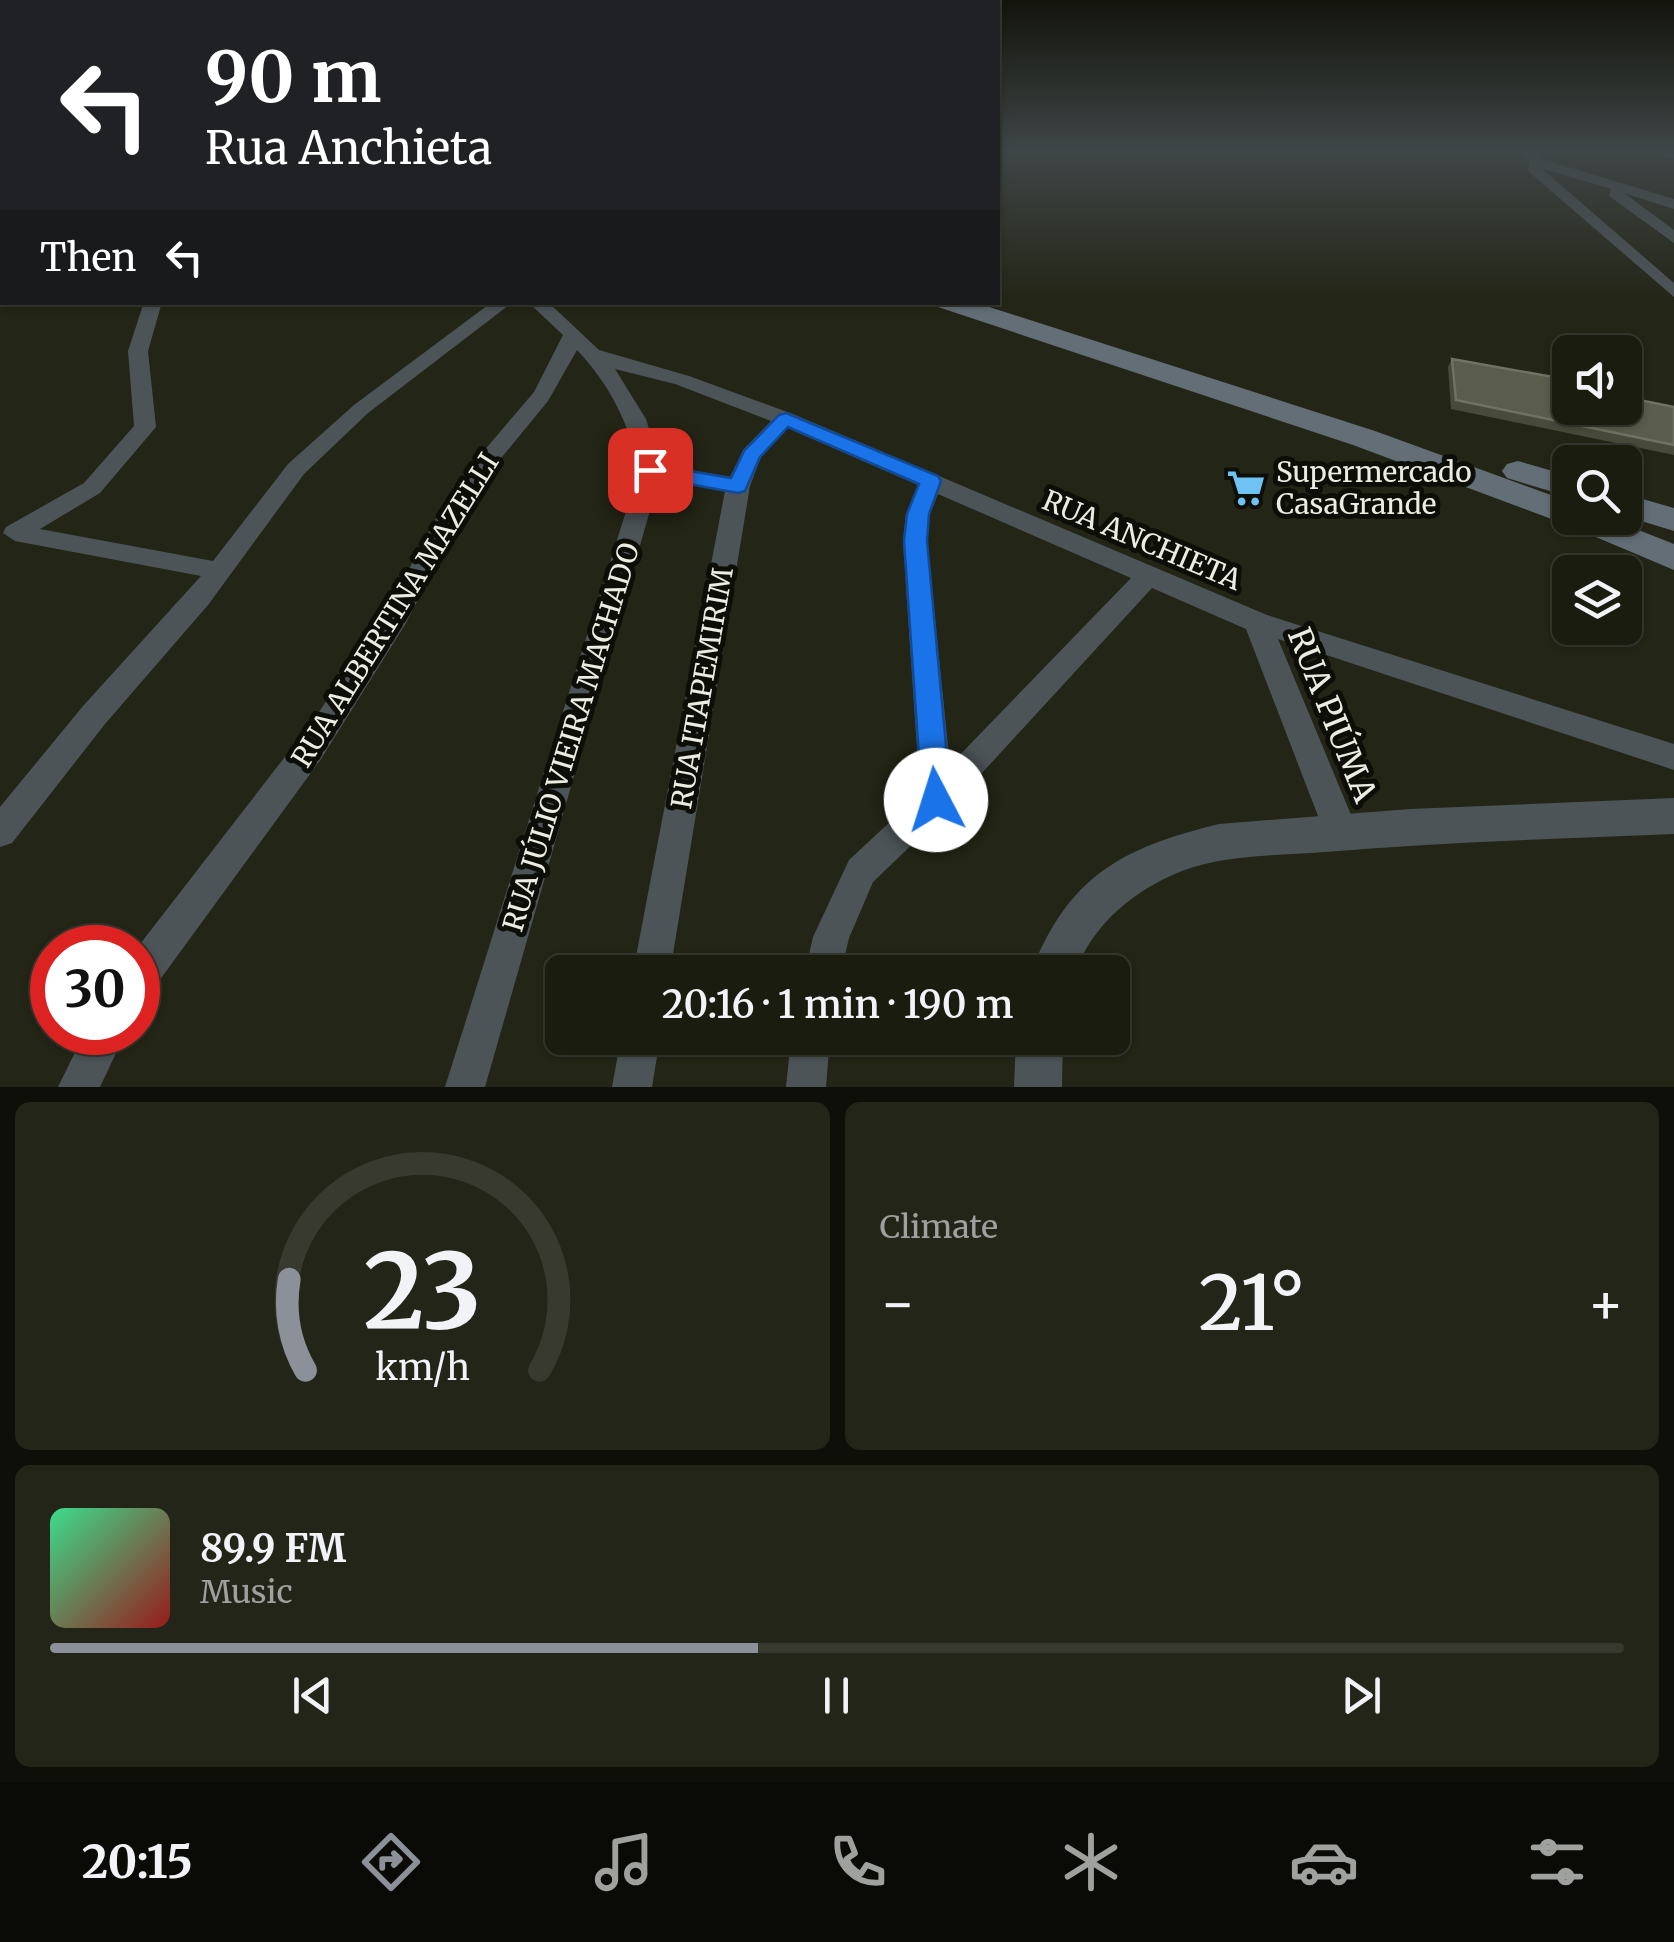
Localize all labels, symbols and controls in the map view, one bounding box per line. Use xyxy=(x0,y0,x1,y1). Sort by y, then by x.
text: 90 m xyxy=(205,33,382,121)
icon: left xyxy=(40,40,170,170)
text: Rua Anchieta xyxy=(205,120,492,176)
icon: left xyxy=(157,230,212,285)
text: Then xyxy=(40,234,137,281)
map controls xyxy=(1552,335,1642,645)
button: sound xyxy=(1552,335,1642,425)
pin xyxy=(608,428,693,513)
icon: arrive xyxy=(623,443,678,498)
button: search xyxy=(1552,445,1642,535)
street label: RUA ALBERTINA MAZELLI xyxy=(283,446,507,774)
place label: Supermercado CasaGrande xyxy=(1276,454,1471,522)
supermarket icon: Supermercado CasaGrande xyxy=(1225,467,1267,509)
street label: RUA ANCHIETA xyxy=(1037,482,1247,598)
street label: RUA JÚLIO VIEIRA MACHADO xyxy=(495,538,647,936)
button: layers xyxy=(1552,555,1642,645)
street label: RUA ITAPEMIRIM xyxy=(663,564,741,811)
street label: RUA PIÚMA xyxy=(1279,622,1385,808)
position arrow xyxy=(884,748,988,852)
speed limit sign: 30 xyxy=(30,925,160,1055)
text: 20:16 · 1 min · 190 m xyxy=(662,981,1013,1028)
text: Climate xyxy=(880,1207,998,1247)
text: 23 xyxy=(363,1226,481,1356)
text: 21° xyxy=(1198,1256,1305,1350)
text: − xyxy=(880,1269,916,1338)
text: + xyxy=(1587,1269,1624,1338)
text: km/h xyxy=(375,1345,470,1390)
text: 89.9 FM xyxy=(200,1525,346,1572)
text: Music xyxy=(200,1572,293,1612)
icon: previous xyxy=(285,1668,340,1723)
icon: pause xyxy=(809,1668,864,1723)
icon: next xyxy=(1334,1668,1389,1723)
icon: directions xyxy=(356,1827,426,1897)
icon: music xyxy=(589,1827,659,1897)
icon: phone xyxy=(823,1827,893,1897)
icon: climate xyxy=(1056,1827,1126,1897)
icon: car xyxy=(1289,1827,1359,1897)
icon: filters xyxy=(1522,1827,1592,1897)
text: 20:15 xyxy=(82,1834,193,1890)

